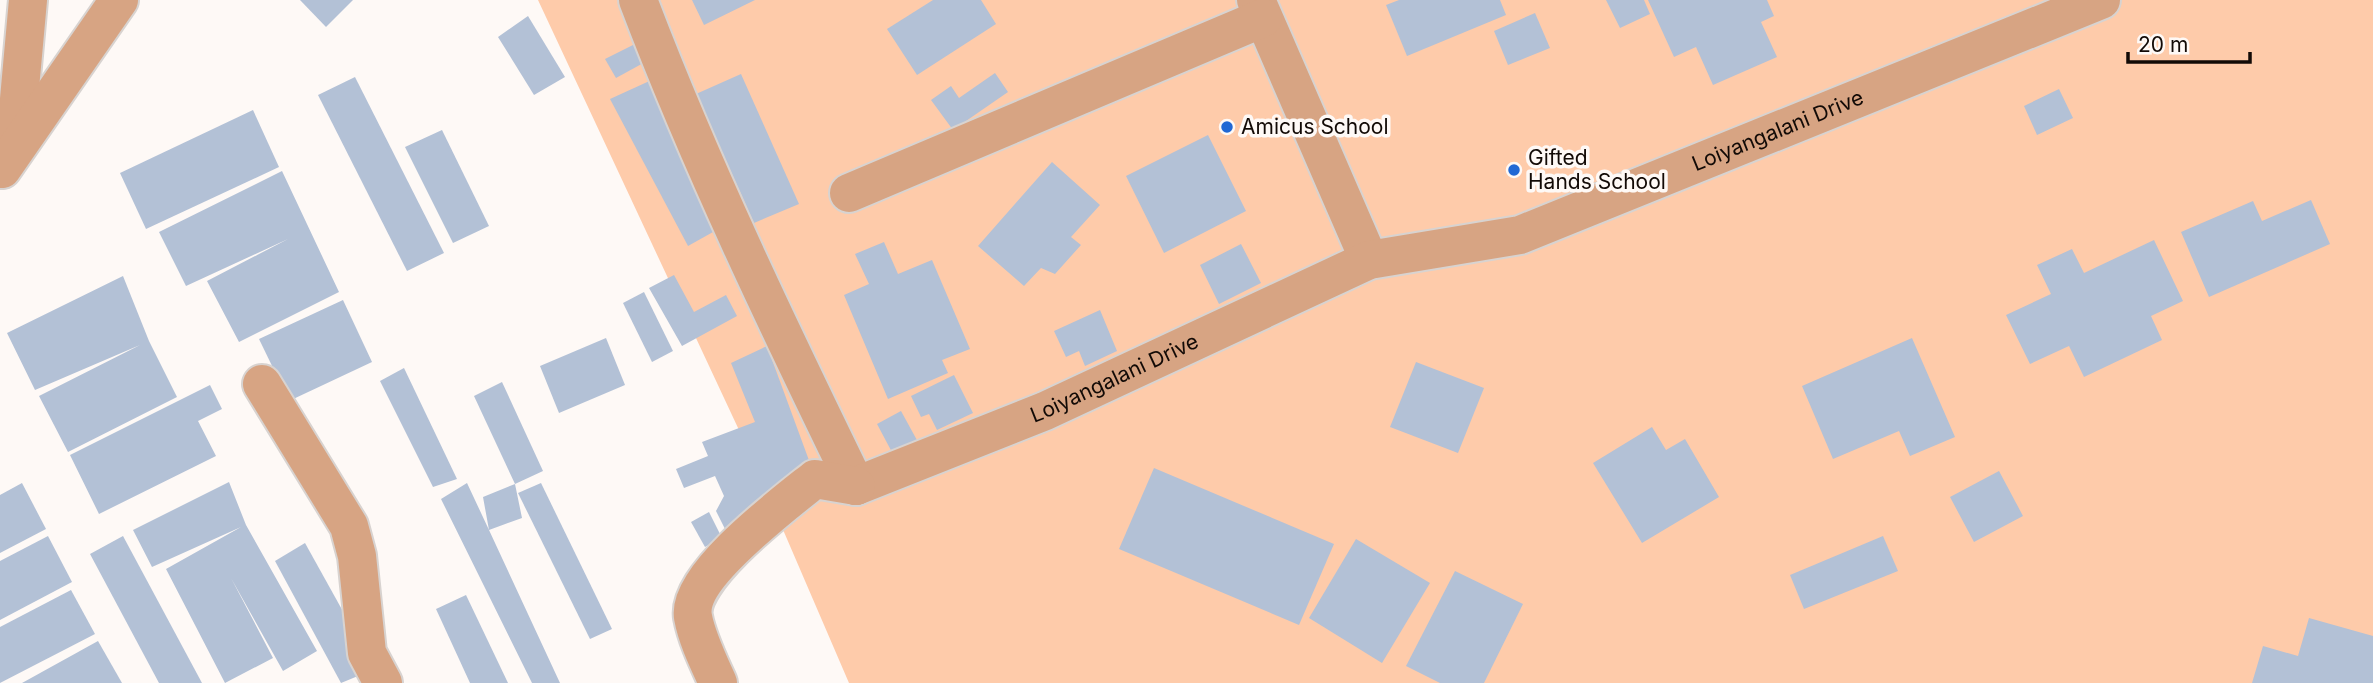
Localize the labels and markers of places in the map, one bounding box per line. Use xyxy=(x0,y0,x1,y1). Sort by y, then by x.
place label: Amicus School xyxy=(1241,114,1389,139)
marker: Amicus School xyxy=(1219,119,1235,135)
place label: Gifted Hands School xyxy=(1528,145,1666,194)
marker: Gifted Hands School xyxy=(1506,162,1522,178)

